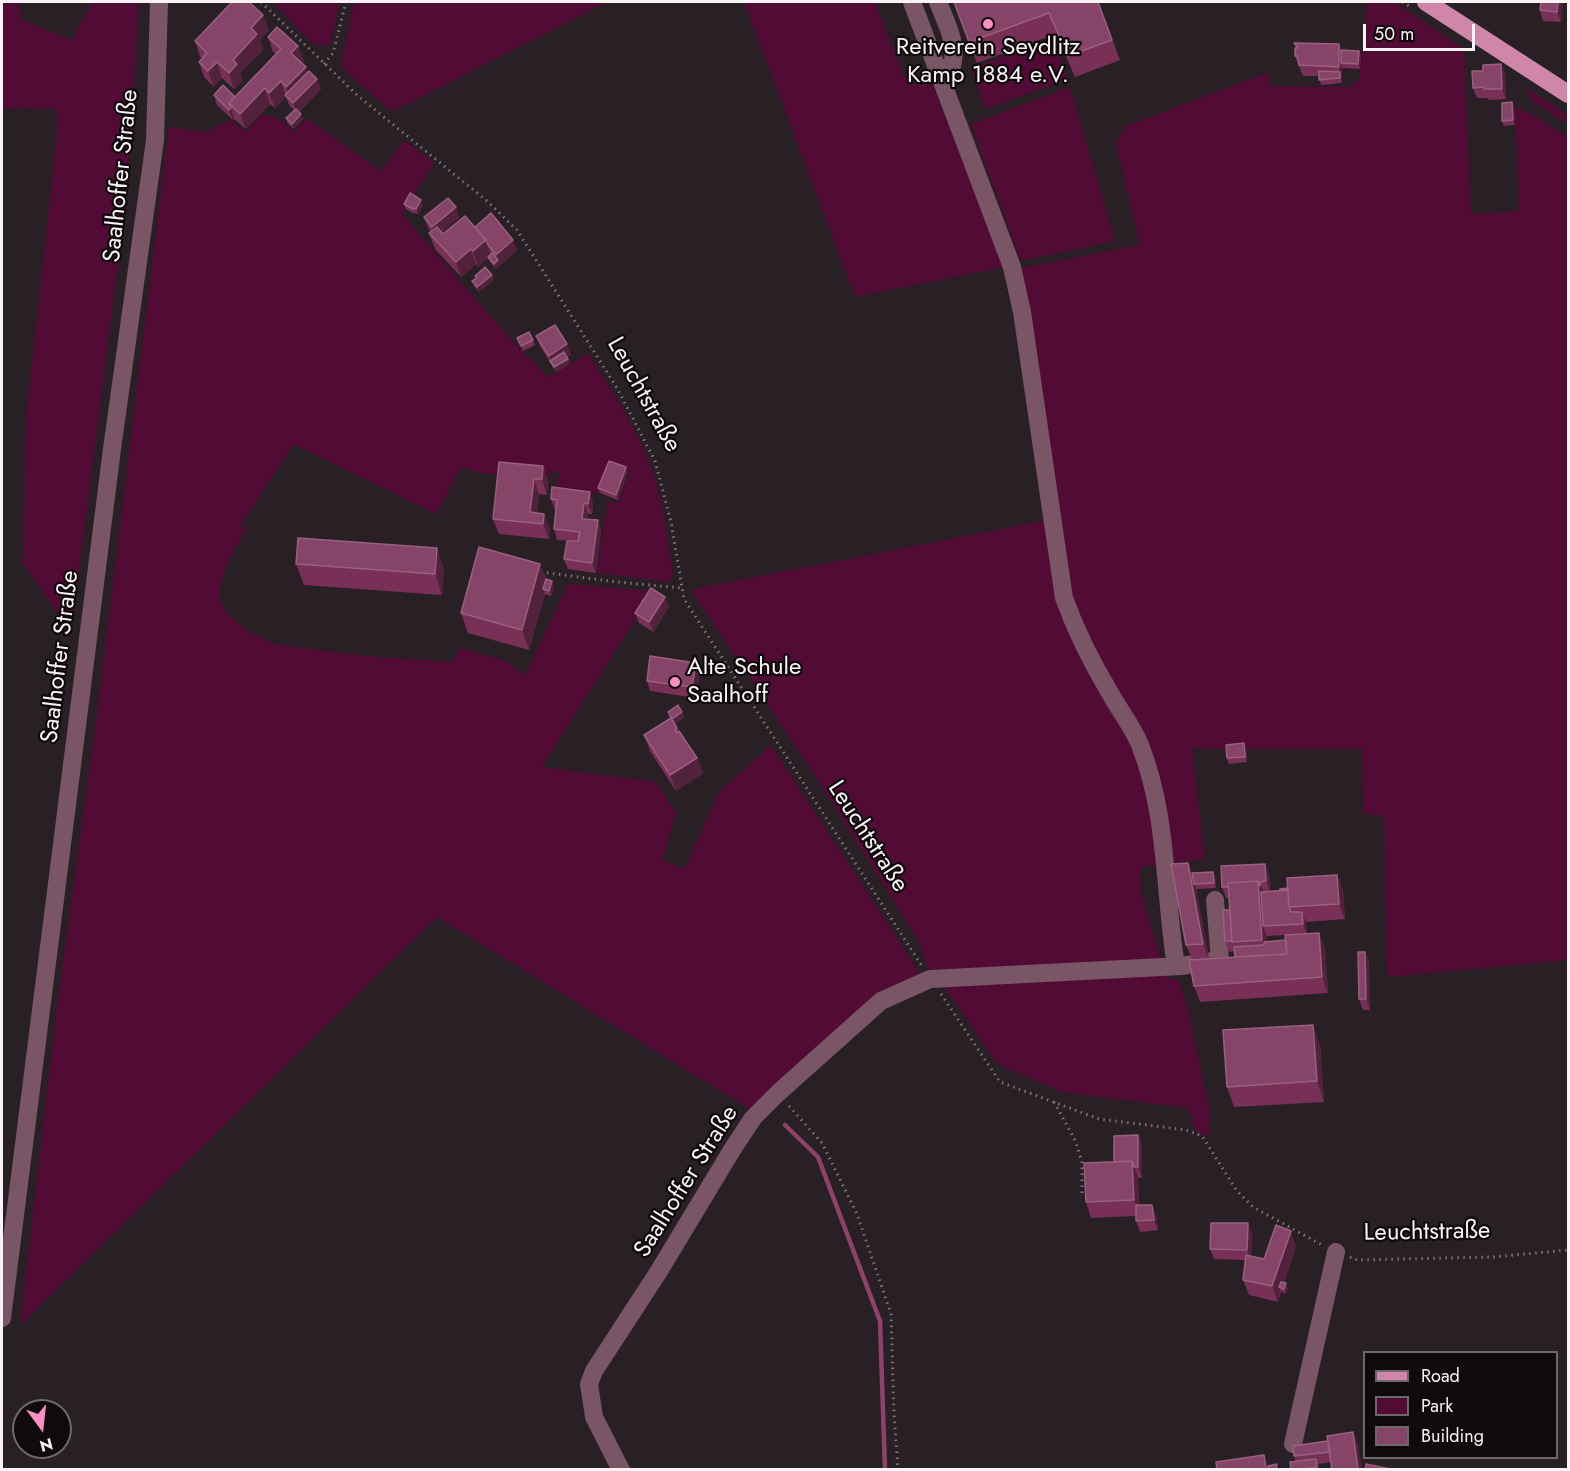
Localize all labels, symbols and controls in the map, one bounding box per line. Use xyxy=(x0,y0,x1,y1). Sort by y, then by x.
scale bar xyxy=(1366,12,1478,50)
marker: Reitverein Seydlitz Kamp 1884 e.V. xyxy=(981,17,995,31)
text: 50 m xyxy=(1374,21,1414,47)
place label: Reitverein Seydlitz Kamp 1884 e.V. xyxy=(896,34,1080,90)
street label: Saalhoffer Straße xyxy=(99,88,145,264)
street label: Leuchtstraße xyxy=(600,333,686,457)
street label: Saalhoffer Straße xyxy=(36,569,86,745)
place label: Alte Schule Saalhoff xyxy=(687,654,801,710)
marker: Alte Schule Saalhoff xyxy=(668,675,682,689)
street label: Leuchtstraße xyxy=(820,776,914,898)
street label: Saalhoffer Straße xyxy=(629,1101,745,1263)
street label: Leuchtstraße xyxy=(1363,1217,1491,1249)
legend xyxy=(1363,1351,1558,1459)
text: Road xyxy=(1421,1363,1460,1389)
text: Park xyxy=(1421,1393,1453,1419)
north arrow xyxy=(12,1399,72,1459)
text: Building xyxy=(1421,1423,1484,1449)
text: N xyxy=(37,1432,55,1458)

